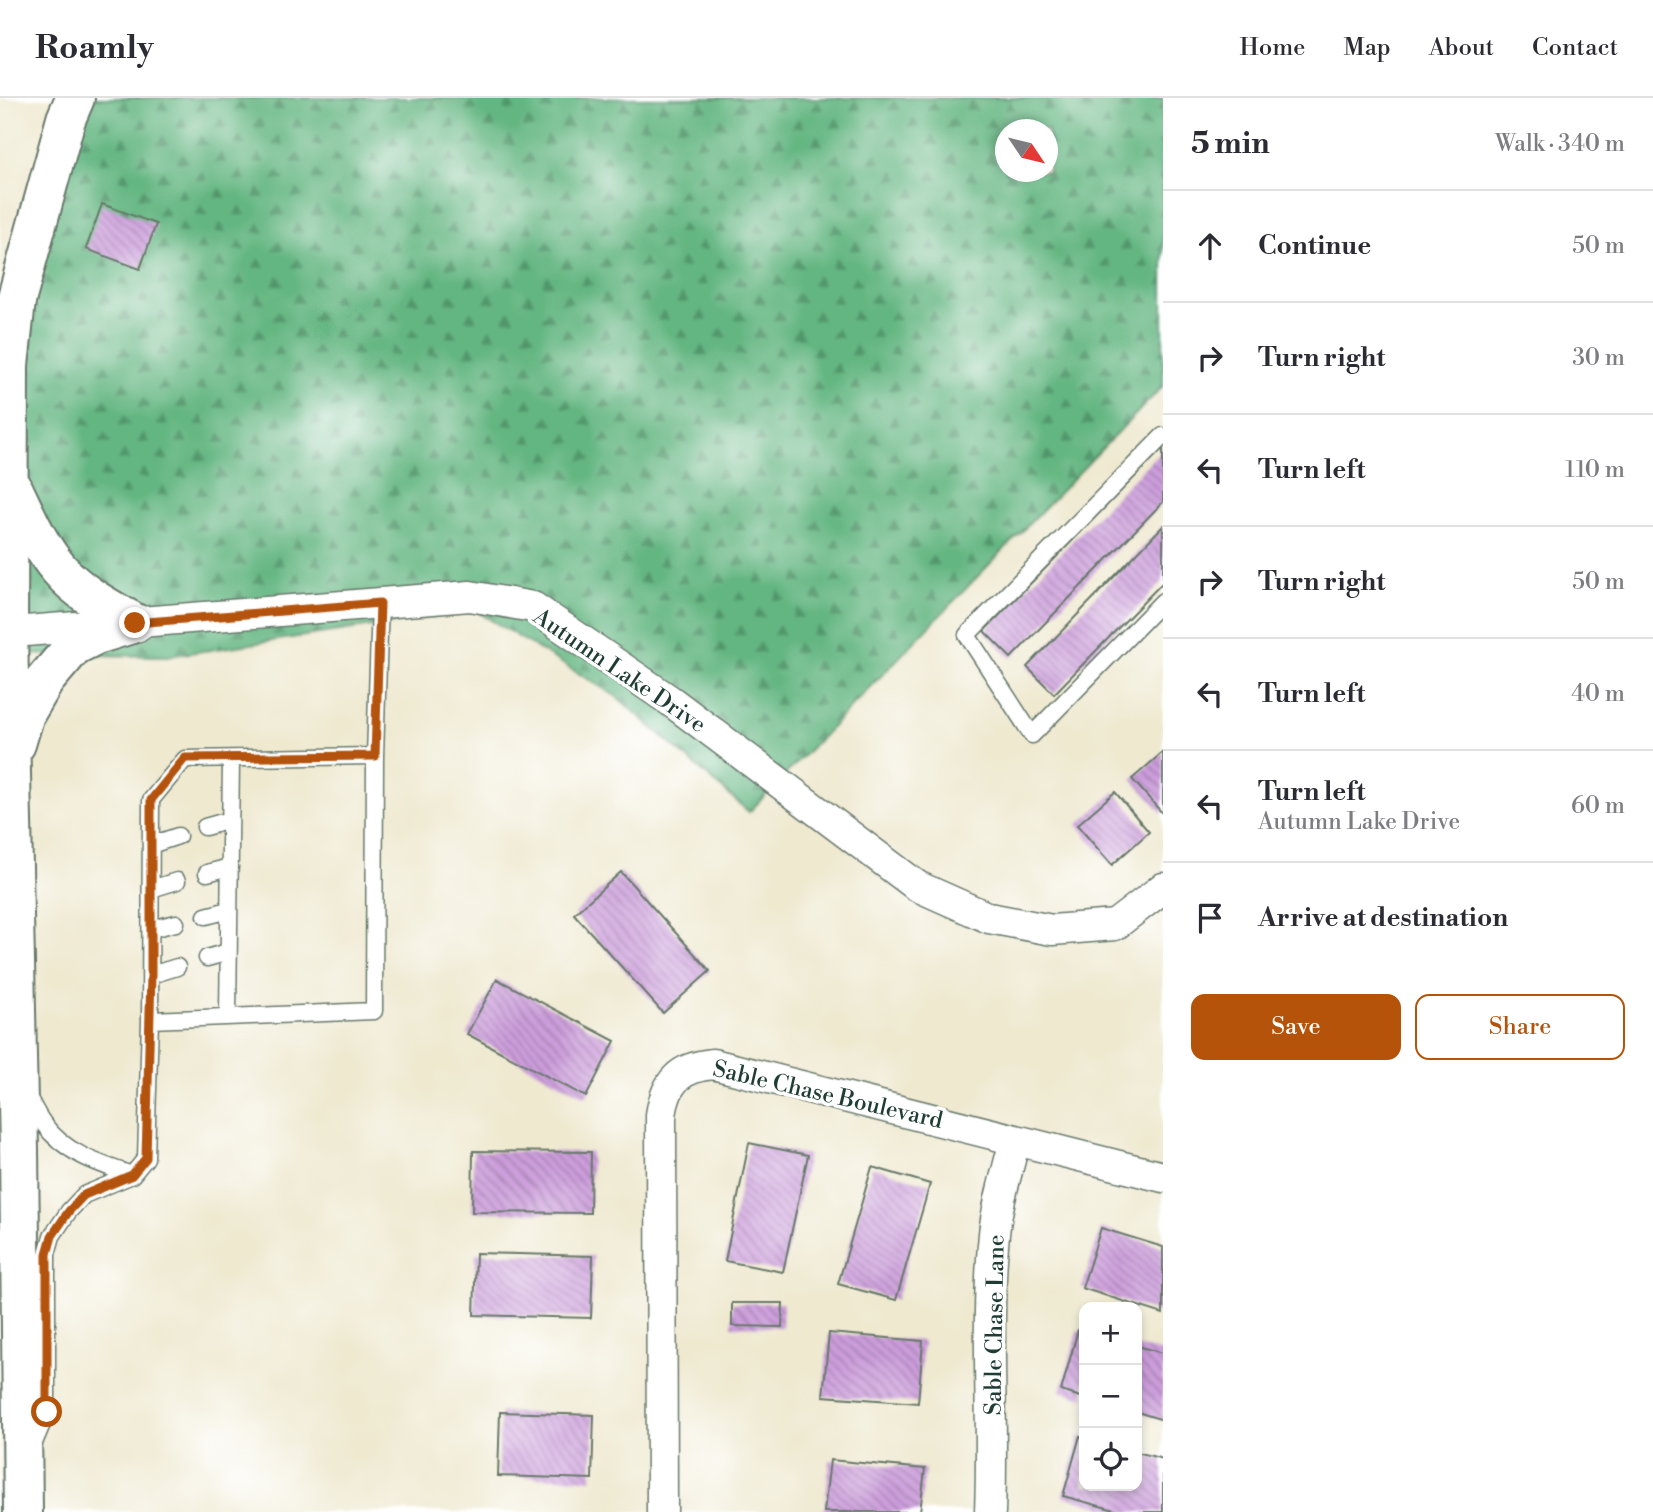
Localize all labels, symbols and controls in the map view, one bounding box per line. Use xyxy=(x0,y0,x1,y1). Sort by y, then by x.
text: Roamly xyxy=(35,28,154,69)
text: Home xyxy=(1240,33,1305,63)
text: Map xyxy=(1343,33,1391,63)
text: About xyxy=(1429,33,1494,63)
text: Contact xyxy=(1532,33,1618,63)
north arrow xyxy=(995,119,1058,182)
text: 5 min xyxy=(1191,125,1270,163)
text: Walk · 340 m xyxy=(1495,130,1625,158)
icon: ahead xyxy=(1191,227,1229,265)
text: Continue xyxy=(1258,230,1371,262)
text: 50 m xyxy=(1572,232,1625,260)
icon: right xyxy=(1191,339,1229,377)
text: Turn right xyxy=(1258,342,1386,374)
text: 30 m xyxy=(1572,344,1625,372)
icon: left xyxy=(1191,451,1229,489)
text: Turn left xyxy=(1258,454,1366,486)
text: 110 m xyxy=(1565,456,1625,484)
icon: right xyxy=(1191,563,1229,601)
text: Turn right xyxy=(1258,566,1386,598)
text: 50 m xyxy=(1572,568,1625,596)
street label: Autumn Lake Drive xyxy=(527,602,711,739)
route end xyxy=(119,607,150,638)
icon: left xyxy=(1191,675,1229,713)
text: Turn left xyxy=(1258,678,1366,710)
text: 40 m xyxy=(1571,680,1625,708)
text: Turn left xyxy=(1258,776,1366,808)
icon: left xyxy=(1191,787,1229,825)
text: 60 m xyxy=(1571,792,1625,820)
text: Autumn Lake Drive xyxy=(1258,808,1460,836)
icon: arrive xyxy=(1191,899,1229,937)
text: Arrive at destination xyxy=(1258,902,1508,934)
button: Save xyxy=(1191,994,1401,1060)
button: Share xyxy=(1415,994,1625,1060)
street label: Sable Chase Boulevard xyxy=(710,1055,945,1135)
street label: Sable Chase Lane xyxy=(979,1234,1011,1416)
map controls xyxy=(1079,1302,1142,1491)
button: + xyxy=(1079,1302,1142,1365)
button: − xyxy=(1079,1365,1142,1428)
route start xyxy=(31,1396,62,1427)
button: locate xyxy=(1079,1428,1142,1491)

